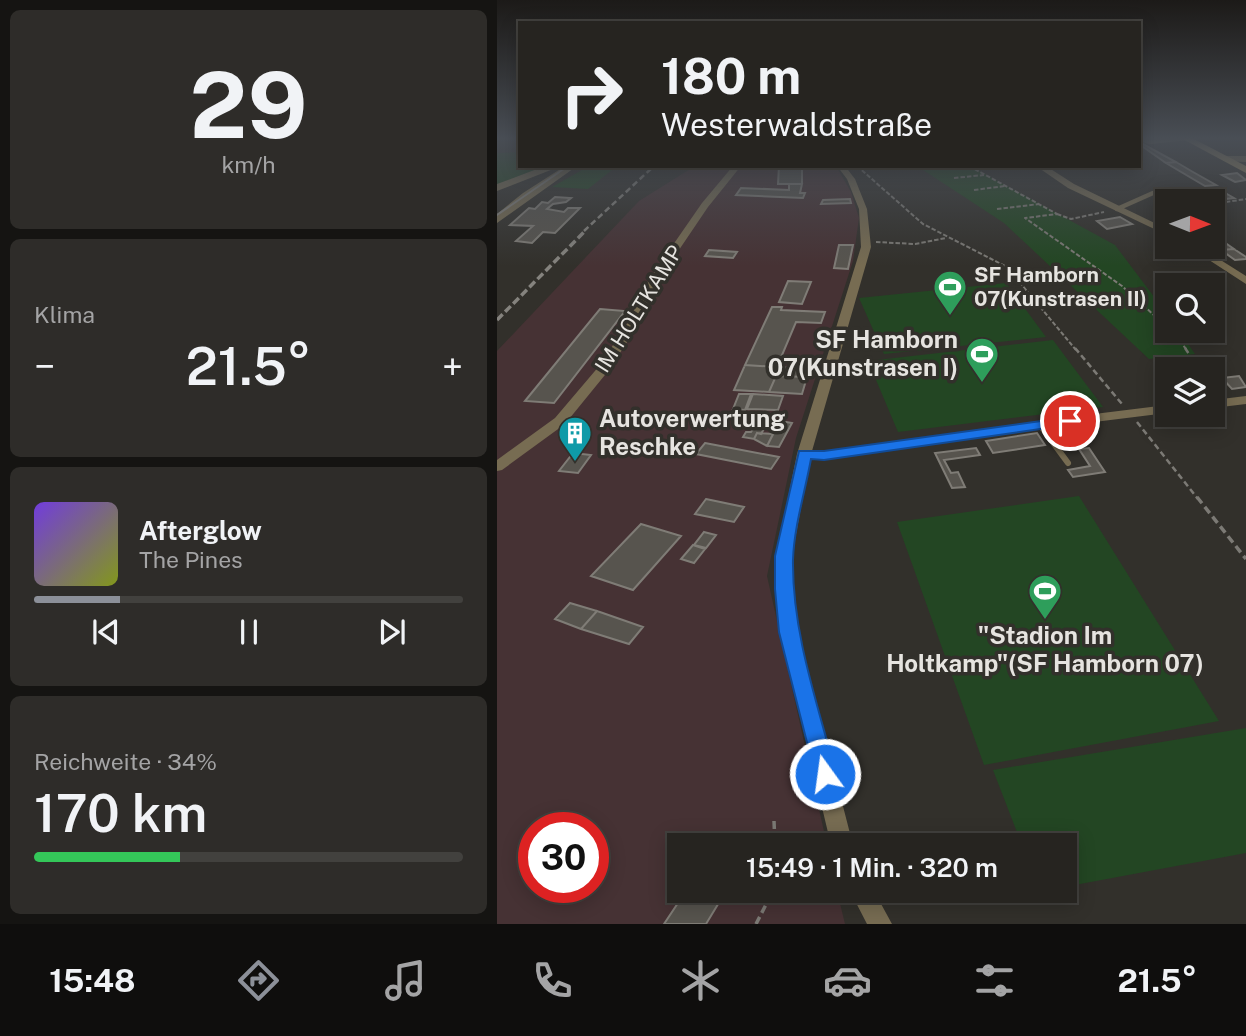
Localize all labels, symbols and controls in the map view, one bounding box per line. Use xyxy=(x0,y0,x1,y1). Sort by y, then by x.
text: 180 m xyxy=(661,47,801,105)
icon: right xyxy=(546,49,637,140)
text: 29 xyxy=(190,52,307,158)
text: Westerwaldstraße xyxy=(661,106,932,143)
text: km/h xyxy=(221,151,276,178)
north arrow xyxy=(1155,189,1225,259)
map controls xyxy=(1155,189,1225,427)
street label: IM HOLTKAMP xyxy=(589,241,688,377)
place label: SF Hamborn 07(Kunstrasen II) xyxy=(974,262,1147,311)
sports icon: SF Hamborn 07(Kunstrasen II) xyxy=(931,268,969,317)
button: search xyxy=(1155,273,1225,343)
text: Klima xyxy=(34,301,95,328)
place label: SF Hamborn 07(Kunstrasen I) xyxy=(768,325,958,381)
sports icon: SF Hamborn 07(Kunstrasen I) xyxy=(963,335,1001,384)
text: 21.5° xyxy=(186,336,311,397)
text: − xyxy=(34,344,55,389)
text: + xyxy=(442,344,463,389)
button: layers xyxy=(1155,357,1225,427)
pin xyxy=(1040,391,1100,451)
icon: arrive xyxy=(1051,402,1089,440)
place label: Autoverwertung Reschke xyxy=(599,404,785,460)
building icon: Autoverwertung Reschke xyxy=(556,414,594,463)
text: Afterglow xyxy=(139,515,262,546)
text: The Pines xyxy=(139,546,243,573)
sports icon: "Stadion Im Holtkamp"(SF Hamborn 07) xyxy=(1026,572,1064,621)
icon: previous xyxy=(87,613,125,651)
icon: pause xyxy=(230,613,268,651)
icon: next xyxy=(373,613,411,651)
place label: "Stadion Im Holtkamp"(SF Hamborn 07) xyxy=(886,621,1204,677)
position arrow xyxy=(788,737,862,811)
text: Reichweite · 34% xyxy=(34,748,217,775)
text: 170 km xyxy=(34,783,207,844)
speed limit sign: 30 xyxy=(518,812,609,903)
text: 15:49 · 1 Min. · 320 m xyxy=(746,852,998,883)
icon: directions xyxy=(234,956,283,1005)
icon: music xyxy=(381,956,430,1005)
icon: phone xyxy=(528,956,577,1005)
icon: climate xyxy=(676,956,725,1005)
icon: car xyxy=(823,956,872,1005)
icon: filters xyxy=(970,956,1019,1005)
text: 15:48 xyxy=(49,962,135,999)
text: 21.5° xyxy=(1117,962,1197,999)

